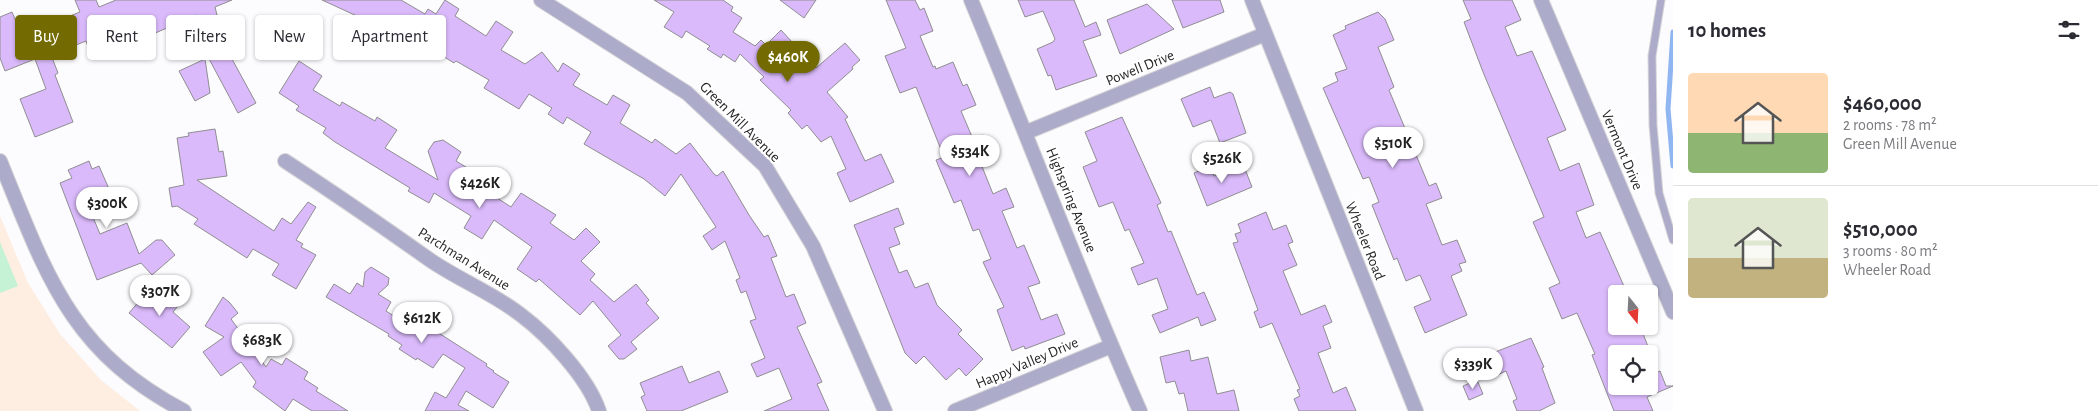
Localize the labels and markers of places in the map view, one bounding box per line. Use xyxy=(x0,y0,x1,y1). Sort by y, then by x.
pin: $460K xyxy=(753,41,823,83)
pin: $510K xyxy=(1358,126,1428,169)
pin: $534K xyxy=(935,134,1005,177)
pin: $526K xyxy=(1187,142,1257,184)
pin: $426K xyxy=(445,166,515,209)
pin: $300K xyxy=(72,186,142,229)
pin: $307K xyxy=(125,274,195,317)
pin: $612K xyxy=(387,302,457,344)
pin: $683K xyxy=(227,324,297,366)
pin: $339K xyxy=(1438,348,1508,390)

